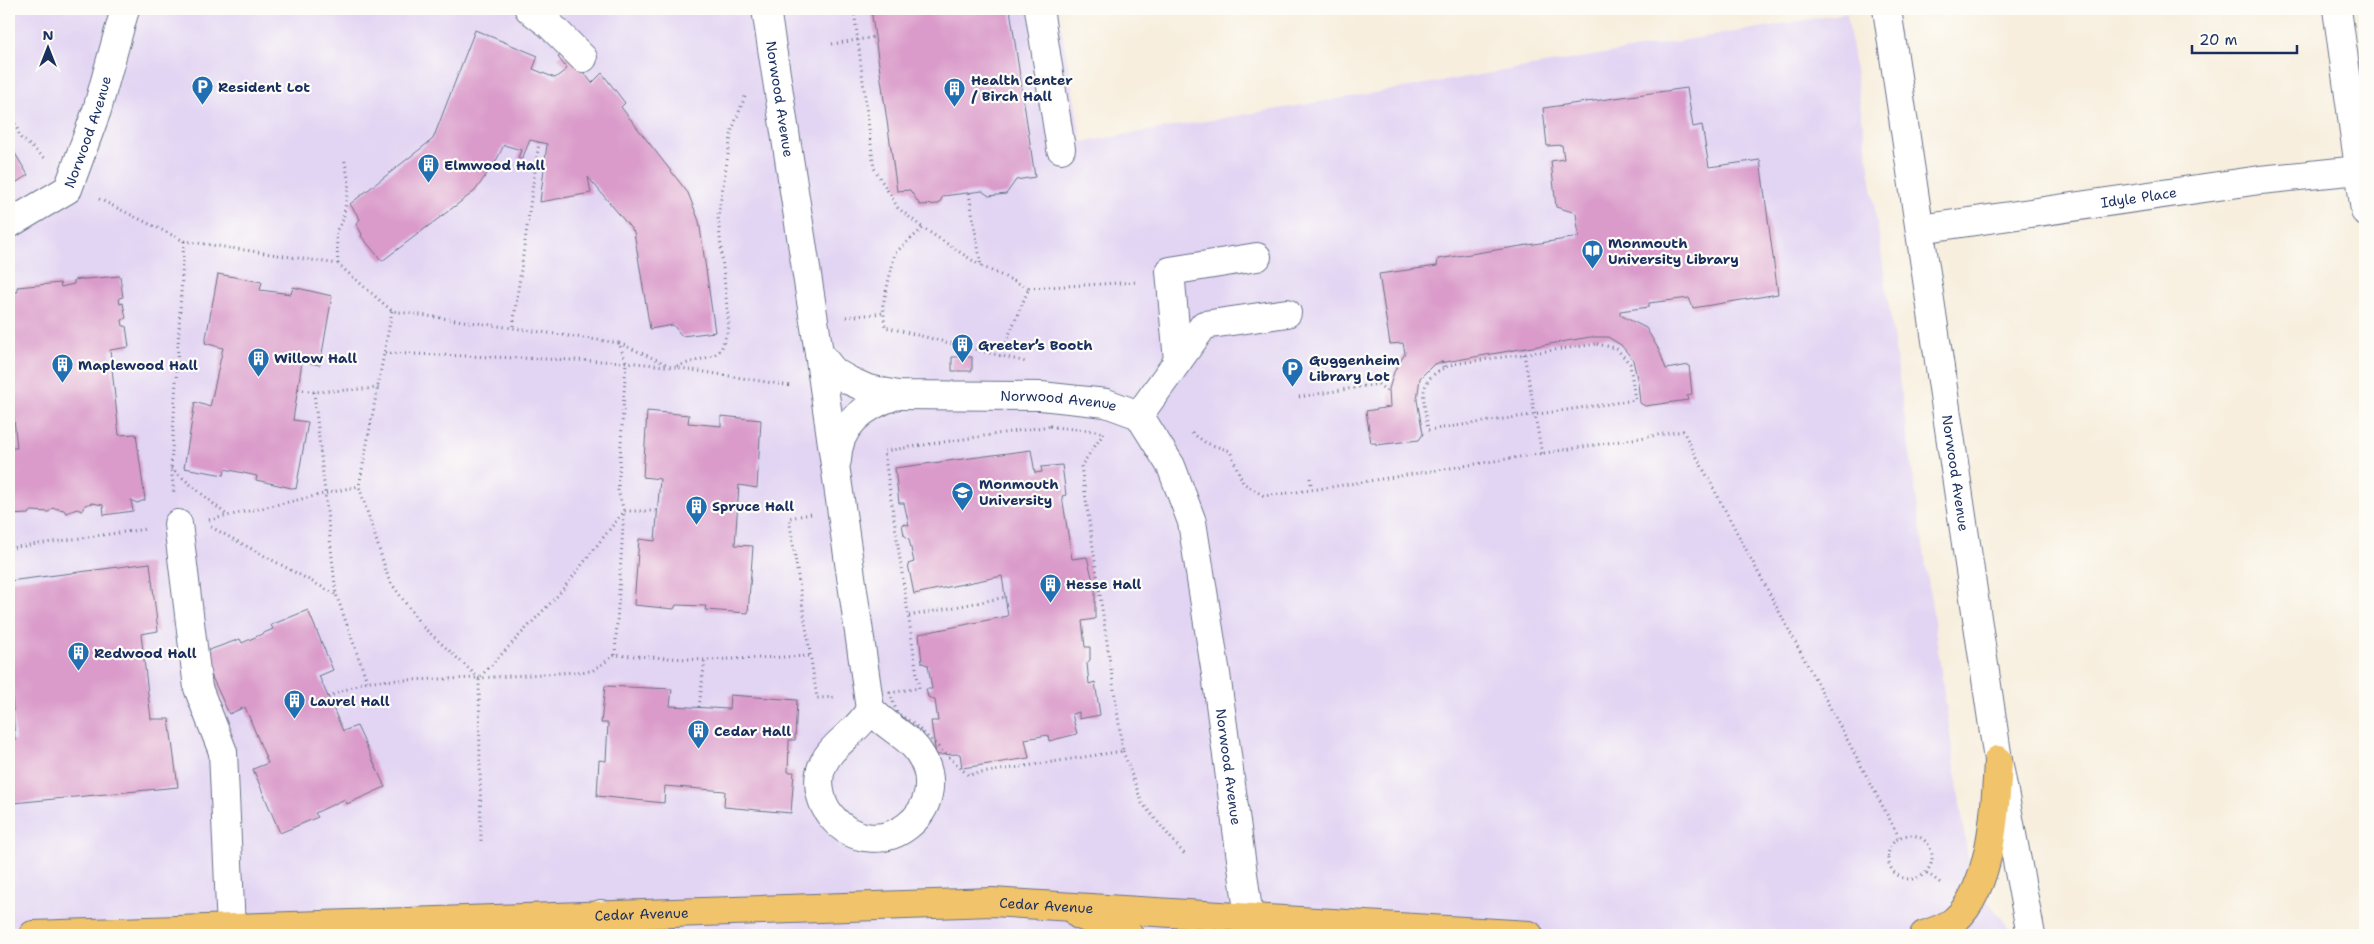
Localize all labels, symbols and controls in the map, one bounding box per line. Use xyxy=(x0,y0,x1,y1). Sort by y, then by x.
north arrow xyxy=(22,22,72,72)
scale bar xyxy=(2192,22,2296,54)
text: N xyxy=(42,26,54,44)
text: 20 m xyxy=(2199,30,2238,50)
street label: Norwood Avenue xyxy=(762,40,798,158)
place label: Health Center / Birch Hall xyxy=(971,71,1073,105)
street label: Norwood Avenue xyxy=(60,74,115,191)
parking icon: Resident Lot xyxy=(190,75,214,106)
building icon: Health Center / Birch Hall xyxy=(943,76,967,107)
place label: Resident Lot xyxy=(218,78,310,96)
building icon: Elmwood Hall xyxy=(416,153,440,184)
place label: Elmwood Hall xyxy=(444,156,545,174)
street label: Idyle Place xyxy=(2100,183,2178,212)
place label: Monmouth University Library xyxy=(1608,234,1739,268)
library icon: Monmouth University Library xyxy=(1580,239,1604,270)
building icon: Greeter’s Booth xyxy=(950,333,974,364)
place label: Greeter’s Booth xyxy=(978,336,1093,354)
building icon: Willow Hall xyxy=(246,346,270,377)
place label: Willow Hall xyxy=(274,349,357,367)
place label: Guggenheim Library Lot xyxy=(1309,351,1400,385)
building icon: Maplewood Hall xyxy=(50,353,74,384)
place label: Maplewood Hall xyxy=(78,356,198,374)
parking icon: Guggenheim Library Lot xyxy=(1281,356,1305,387)
street label: Norwood Avenue xyxy=(1000,387,1120,415)
street label: Norwood Avenue xyxy=(1938,414,1973,532)
place label: Monmouth University xyxy=(979,475,1059,509)
school or university icon: Monmouth University xyxy=(951,480,975,511)
building icon: Spruce Hall xyxy=(684,494,708,525)
place label: Spruce Hall xyxy=(712,497,794,515)
building icon: Hesse Hall xyxy=(1038,572,1062,603)
place label: Hesse Hall xyxy=(1066,575,1142,593)
building icon: Redwood Hall xyxy=(66,641,90,672)
place label: Redwood Hall xyxy=(94,644,197,662)
building icon: Laurel Hall xyxy=(282,689,306,720)
place label: Laurel Hall xyxy=(310,692,390,710)
street label: Norwood Avenue xyxy=(1212,707,1245,826)
building icon: Cedar Hall xyxy=(686,719,710,750)
place label: Cedar Hall xyxy=(714,722,791,740)
street label: Cedar Avenue xyxy=(999,893,1094,917)
street label: Cedar Avenue xyxy=(594,903,689,925)

